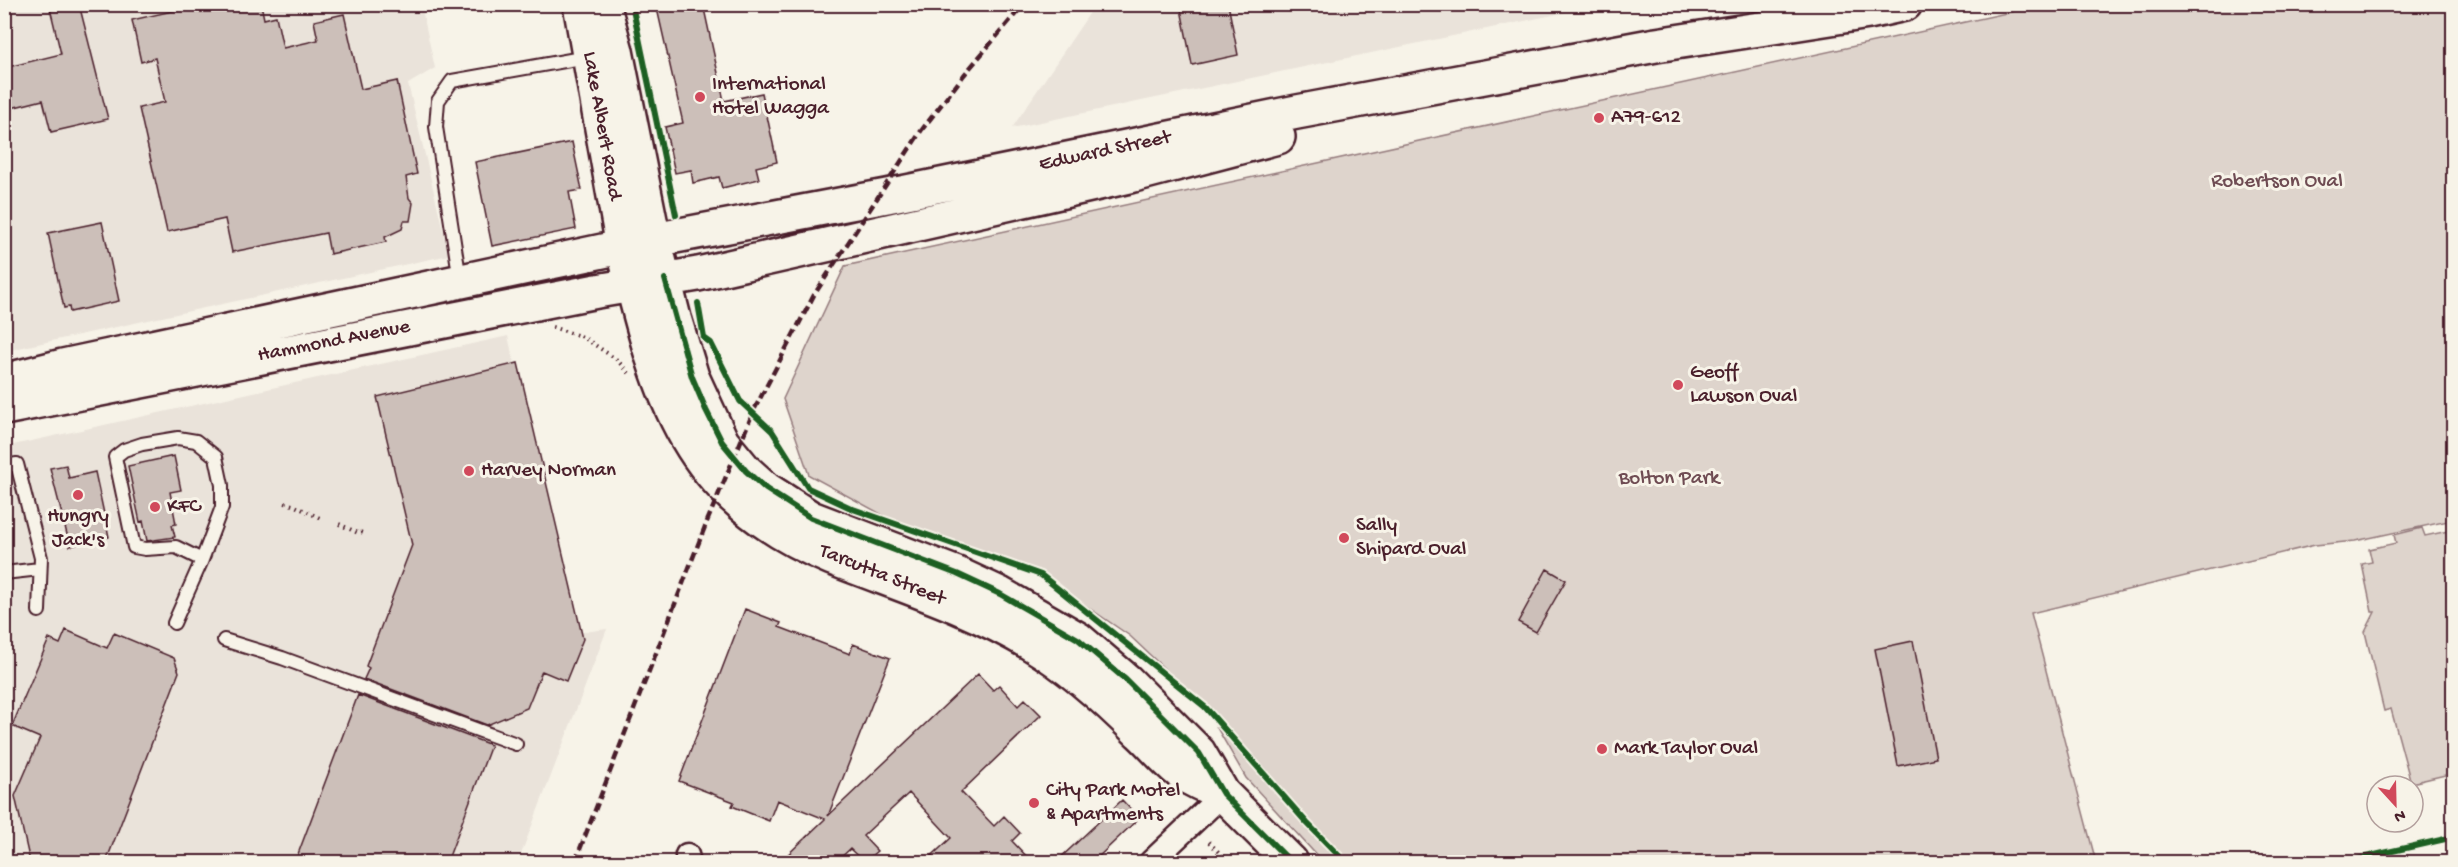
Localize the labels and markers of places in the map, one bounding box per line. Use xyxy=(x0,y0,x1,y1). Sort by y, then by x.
place label: International Hotel Wagga xyxy=(712,73,830,122)
marker: International Hotel Wagga xyxy=(693,90,707,104)
place label: A79-612 xyxy=(1611,106,1681,131)
marker: A79-612 xyxy=(1592,111,1606,125)
place label: Geoff Lawson Oval xyxy=(1690,361,1797,410)
marker: Geoff Lawson Oval xyxy=(1671,378,1685,392)
place label: Harvey Norman xyxy=(481,459,616,484)
marker: Harvey Norman xyxy=(462,464,476,478)
marker: Hungry Jack's xyxy=(71,488,85,502)
place label: KFC xyxy=(167,495,202,520)
marker: KFC xyxy=(148,500,162,514)
place label: Hungry Jack's xyxy=(47,505,109,554)
place label: Sally Shipard Oval xyxy=(1356,514,1466,563)
marker: Sally Shipard Oval xyxy=(1337,531,1351,545)
place label: Mark Taylor Oval xyxy=(1614,737,1758,762)
marker: Mark Taylor Oval xyxy=(1595,742,1609,756)
place label: City Park Motel & Apartments xyxy=(1046,779,1180,828)
marker: City Park Motel & Apartments xyxy=(1027,796,1041,810)

